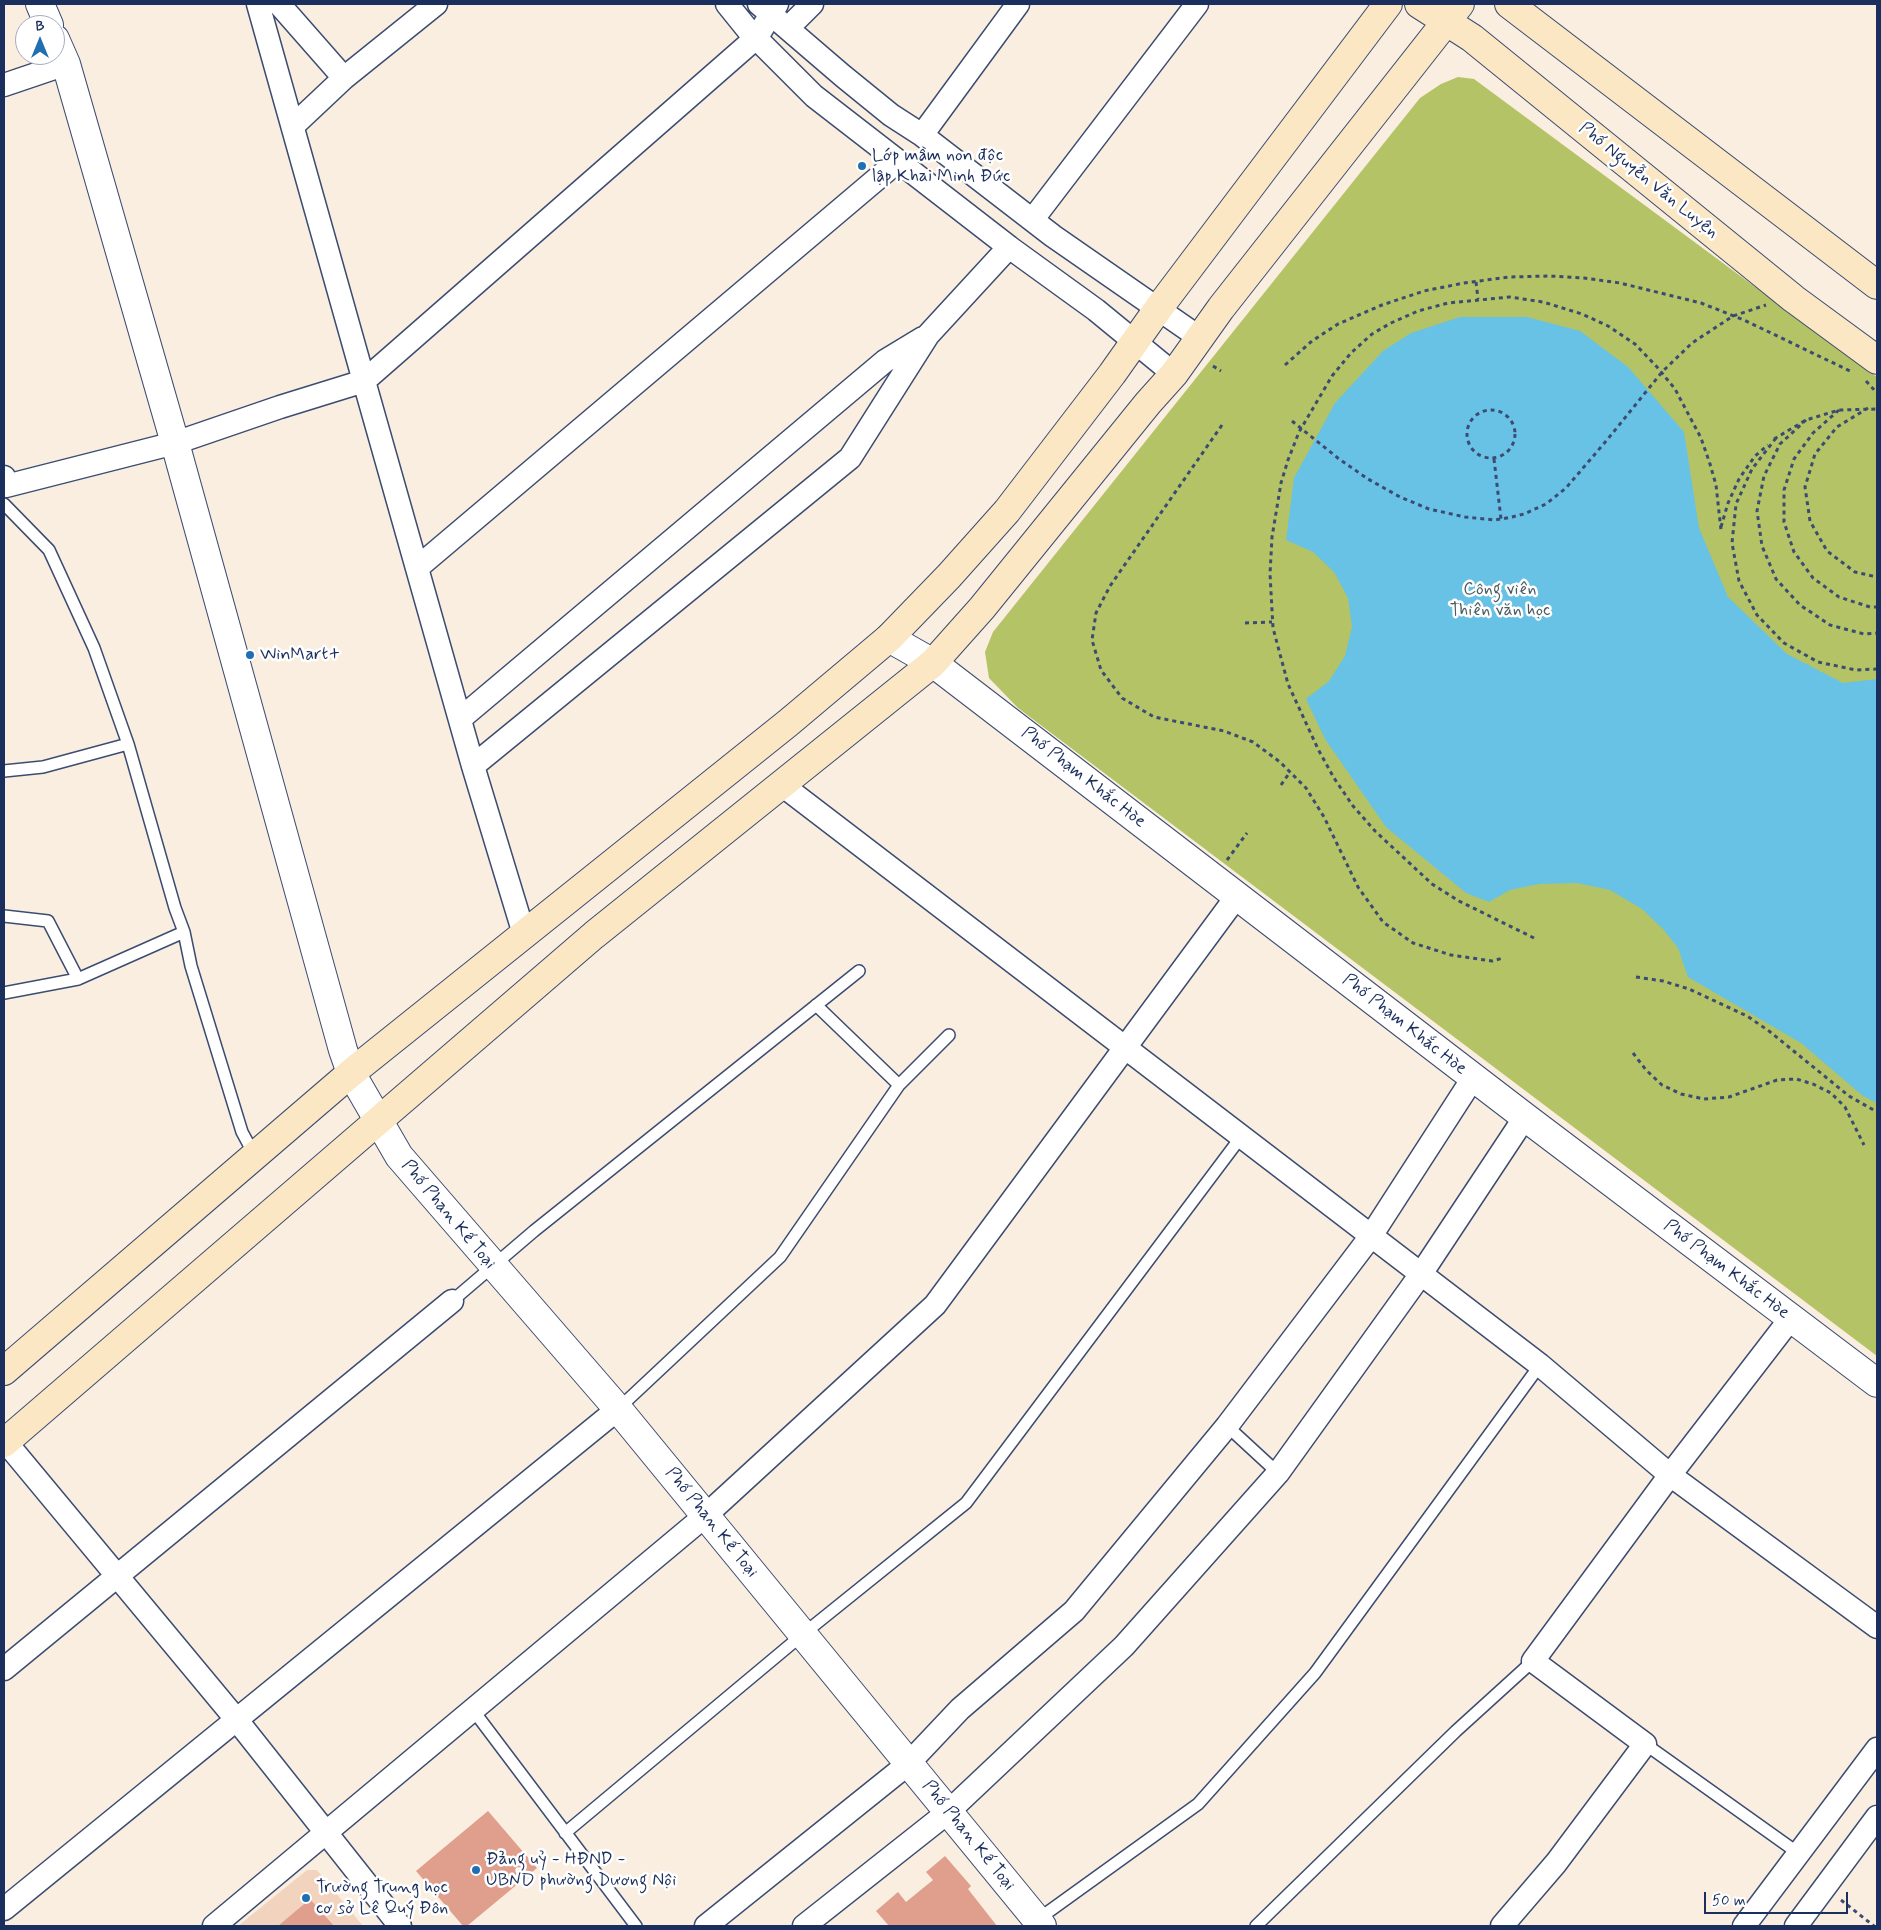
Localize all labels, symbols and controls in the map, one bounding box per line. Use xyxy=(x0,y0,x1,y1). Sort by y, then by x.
north arrow xyxy=(15,15,65,65)
text: B xyxy=(36,17,44,35)
street label: Phố Nguyễn Văn Luyện xyxy=(1574,118,1722,244)
place label: Lớp mầm non độc lập Khai Minh Đức xyxy=(872,145,1010,188)
marker: Lớp mầm non độc lập Khai Minh Đức xyxy=(856,160,868,172)
park label: Công viên Thiên văn học xyxy=(1450,579,1550,622)
place label: WinMart+ xyxy=(260,644,340,666)
marker: WinMart+ xyxy=(244,649,256,661)
street label: Phố Phạm Khắc Hòe xyxy=(1016,723,1150,833)
street label: Phố Phạm Khắc Hòe xyxy=(1337,970,1471,1080)
street label: Phố Phan Kế Toại xyxy=(396,1156,500,1274)
street label: Phố Phạm Khắc Hòe xyxy=(1659,1216,1793,1324)
street label: Phố Phan Kế Toại xyxy=(660,1463,762,1583)
street label: Phố Phan Kế Toại xyxy=(917,1776,1019,1896)
place label: Đảng uỷ - HĐND - UBND phường Dương Nội xyxy=(486,1849,676,1892)
marker: Đảng uỷ - HĐND - UBND phường Dương Nội xyxy=(470,1864,482,1876)
place label: Trường Trung học cơ sở Lê Quý Đôn xyxy=(316,1877,448,1920)
scale bar xyxy=(1706,1882,1850,1914)
text: 50 m xyxy=(1712,1891,1746,1911)
marker: Trường Trung học cơ sở Lê Quý Đôn xyxy=(300,1892,312,1904)

